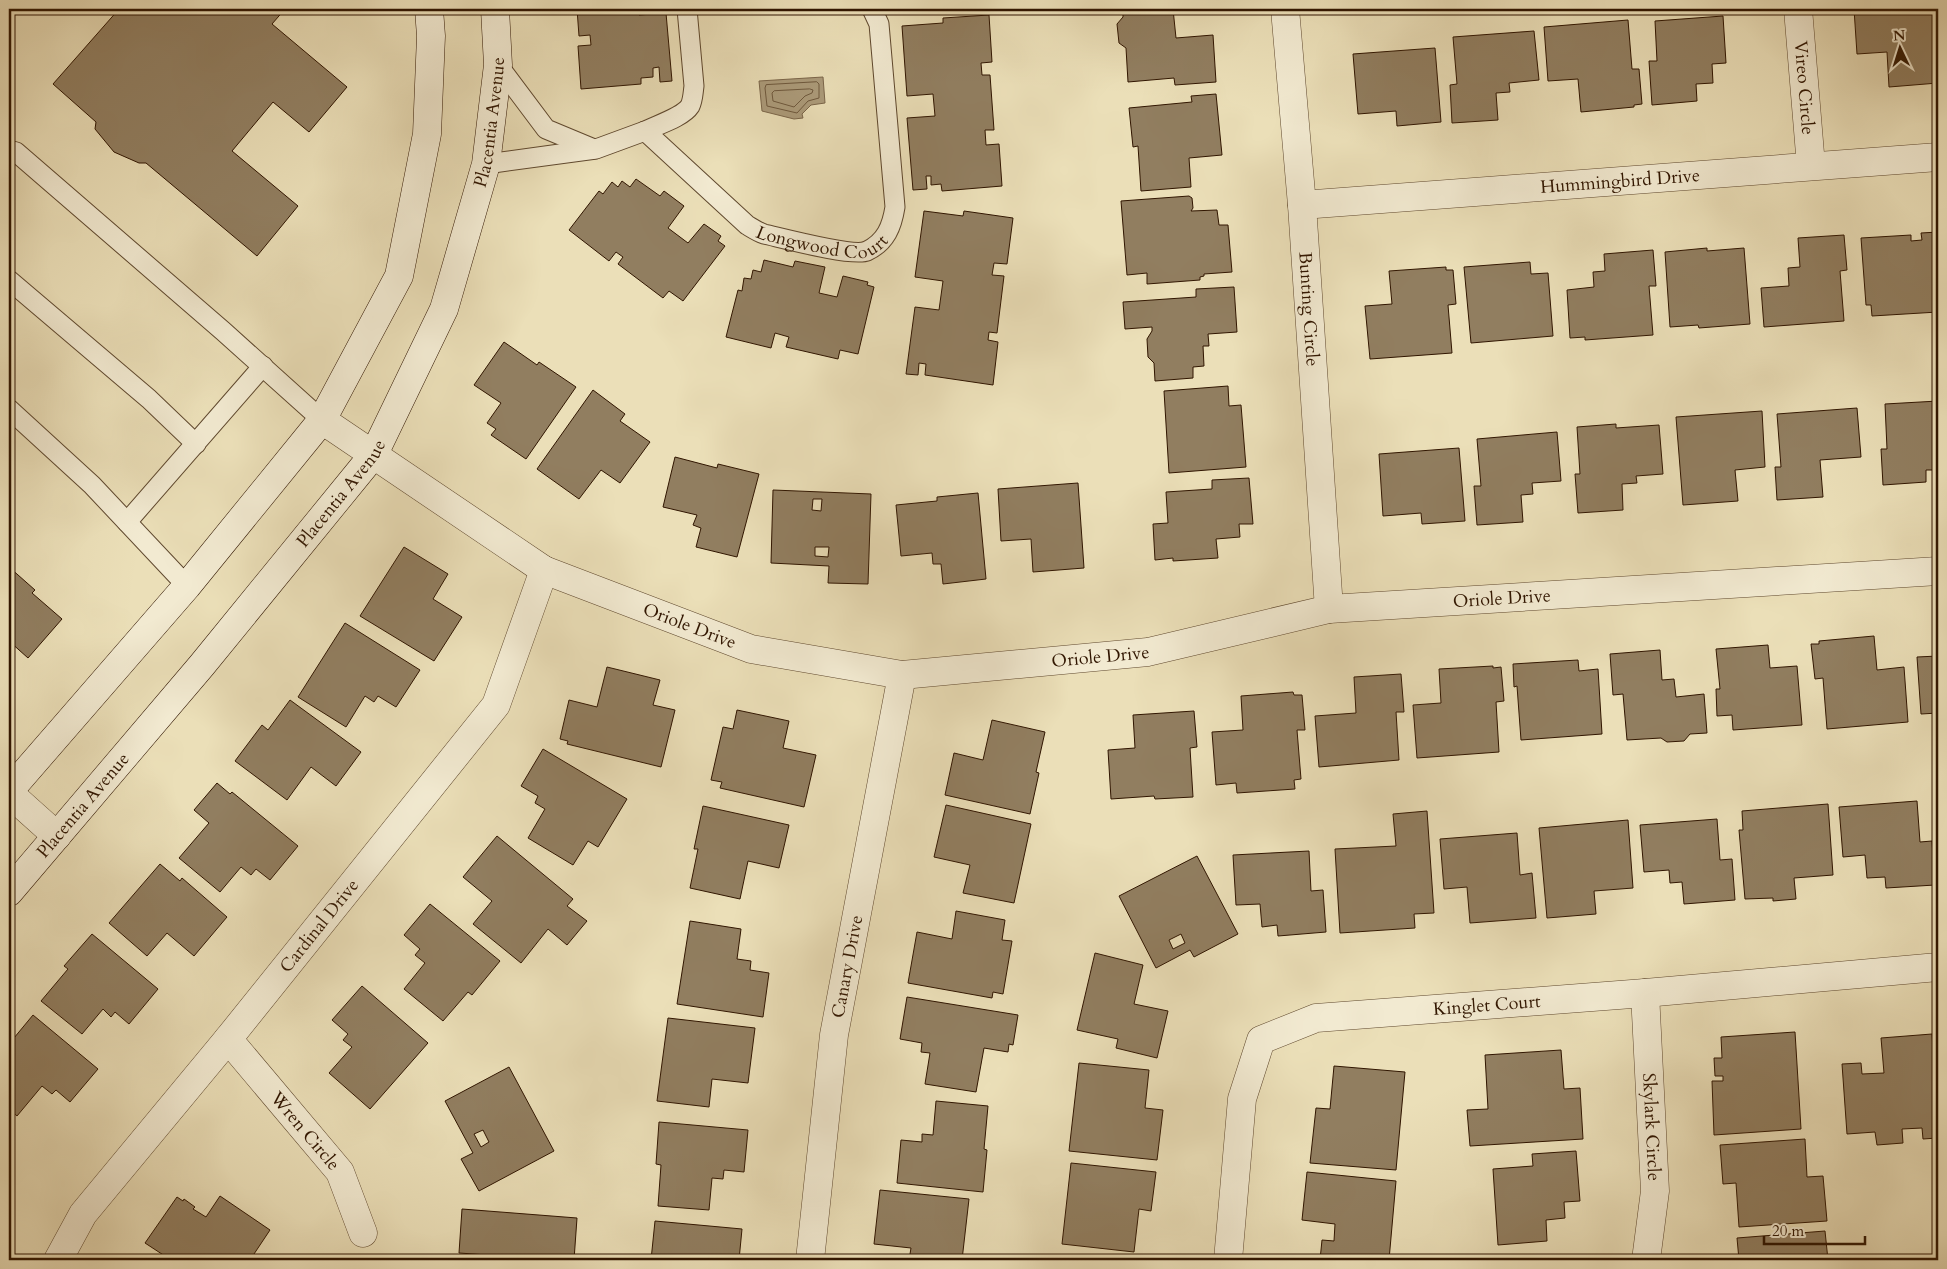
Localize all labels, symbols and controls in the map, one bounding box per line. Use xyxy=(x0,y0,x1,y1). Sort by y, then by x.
north arrow xyxy=(1874,22,1924,72)
text: N xyxy=(1892,26,1906,45)
street label: Vireo Circle xyxy=(1788,40,1821,136)
street label: Placentia Avenue xyxy=(467,56,510,190)
street label: Hummingbird Drive xyxy=(1539,163,1701,199)
street label: Longwood Court xyxy=(751,216,887,240)
text: Longwood Court xyxy=(752,220,894,265)
street label: Bunting Circle xyxy=(1293,251,1325,367)
street label: Placentia Avenue xyxy=(290,435,392,553)
street label: Oriole Drive xyxy=(1452,583,1552,614)
street label: Oriole Drive xyxy=(640,596,740,655)
street label: Oriole Drive xyxy=(1050,639,1150,673)
street label: Placentia Avenue xyxy=(31,747,135,863)
street label: Cardinal Drive xyxy=(274,873,364,978)
street label: Canary Drive xyxy=(825,913,869,1020)
street label: Kinglet Court xyxy=(1432,988,1542,1022)
street label: Skylark Circle xyxy=(1637,1072,1667,1181)
street label: Wren Circle xyxy=(264,1085,346,1176)
scale bar xyxy=(1764,1214,1866,1246)
text: 20 m xyxy=(1772,1221,1804,1241)

